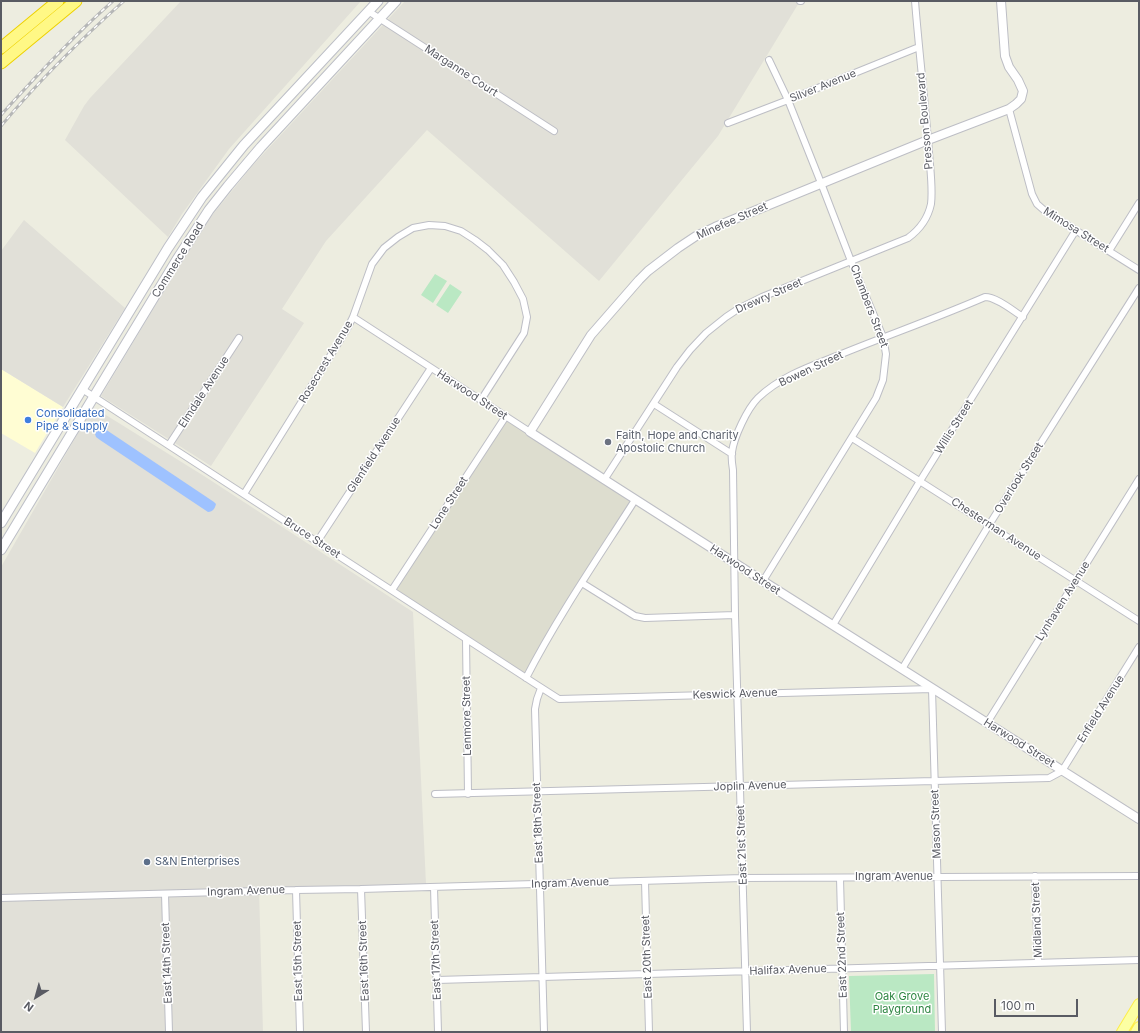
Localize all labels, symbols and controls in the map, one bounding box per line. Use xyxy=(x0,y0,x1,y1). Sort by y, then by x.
street label: Marganne Court xyxy=(422,42,500,100)
street label: Silver Avenue xyxy=(788,67,858,105)
street label: Presson Boulevard xyxy=(914,72,936,170)
street label: Minefee Street xyxy=(694,199,770,243)
street label: Mimosa Street xyxy=(1041,205,1111,255)
street label: Commerce Road xyxy=(149,220,207,300)
street label: Chambers Street xyxy=(847,263,891,349)
street label: Drewry Street xyxy=(734,275,804,317)
street label: Rosecrest Avenue xyxy=(296,319,356,405)
street label: Bowen Street xyxy=(777,348,845,390)
street label: Elmdale Avenue xyxy=(176,354,232,430)
street label: Harwood Street xyxy=(434,367,510,423)
street label: Willis Street xyxy=(932,397,976,457)
place label: Consolidated Pipe & Supply xyxy=(36,407,108,433)
street label: Glenfield Avenue xyxy=(344,414,404,496)
marker: Consolidated Pipe & Supply xyxy=(23,415,33,425)
place label: Faith, Hope and Charity Apostolic Church xyxy=(616,429,739,455)
marker: Faith, Hope and Charity Apostolic Church xyxy=(603,437,613,447)
street label: Overlook Street xyxy=(992,440,1046,516)
street label: Lone Street xyxy=(427,474,471,532)
street label: Chesterman Avenue xyxy=(948,495,1044,563)
street label: Bruce Street xyxy=(281,515,343,561)
street label: Harwood Street xyxy=(707,542,783,598)
street label: Lynhaven Avenue xyxy=(1033,559,1093,643)
street label: Enfield Avenue xyxy=(1075,673,1127,745)
street label: Lenmore Street xyxy=(460,676,474,756)
street label: Keswick Avenue xyxy=(692,686,778,702)
street label: Harwood Street xyxy=(981,716,1057,770)
street label: Joplin Avenue xyxy=(713,778,787,794)
street label: East 18th Street xyxy=(530,782,546,864)
street label: Mason Street xyxy=(928,789,944,859)
street label: East 21st Street xyxy=(734,805,750,885)
place label: S&N Enterprises xyxy=(155,855,240,869)
marker: S&N Enterprises xyxy=(142,857,152,867)
street label: Ingram Avenue xyxy=(855,870,933,884)
street label: Ingram Avenue xyxy=(531,875,609,891)
street label: Midland Street xyxy=(1029,882,1045,958)
street label: Ingram Avenue xyxy=(207,883,285,899)
street label: East 22nd Street xyxy=(834,912,850,998)
street label: East 20th Street xyxy=(639,915,655,999)
street label: East 16th Street xyxy=(356,920,372,1002)
street label: East 17th Street xyxy=(428,920,444,1000)
street label: East 15th Street xyxy=(291,921,305,1001)
street label: East 14th Street xyxy=(159,922,175,1004)
street label: Halifax Avenue xyxy=(749,962,827,978)
north arrow xyxy=(16,977,56,1017)
park label: Oak Grove Playground xyxy=(873,990,931,1016)
scale bar xyxy=(996,991,1080,1017)
text: N xyxy=(21,998,36,1015)
text: 100 m xyxy=(1001,998,1035,1013)

